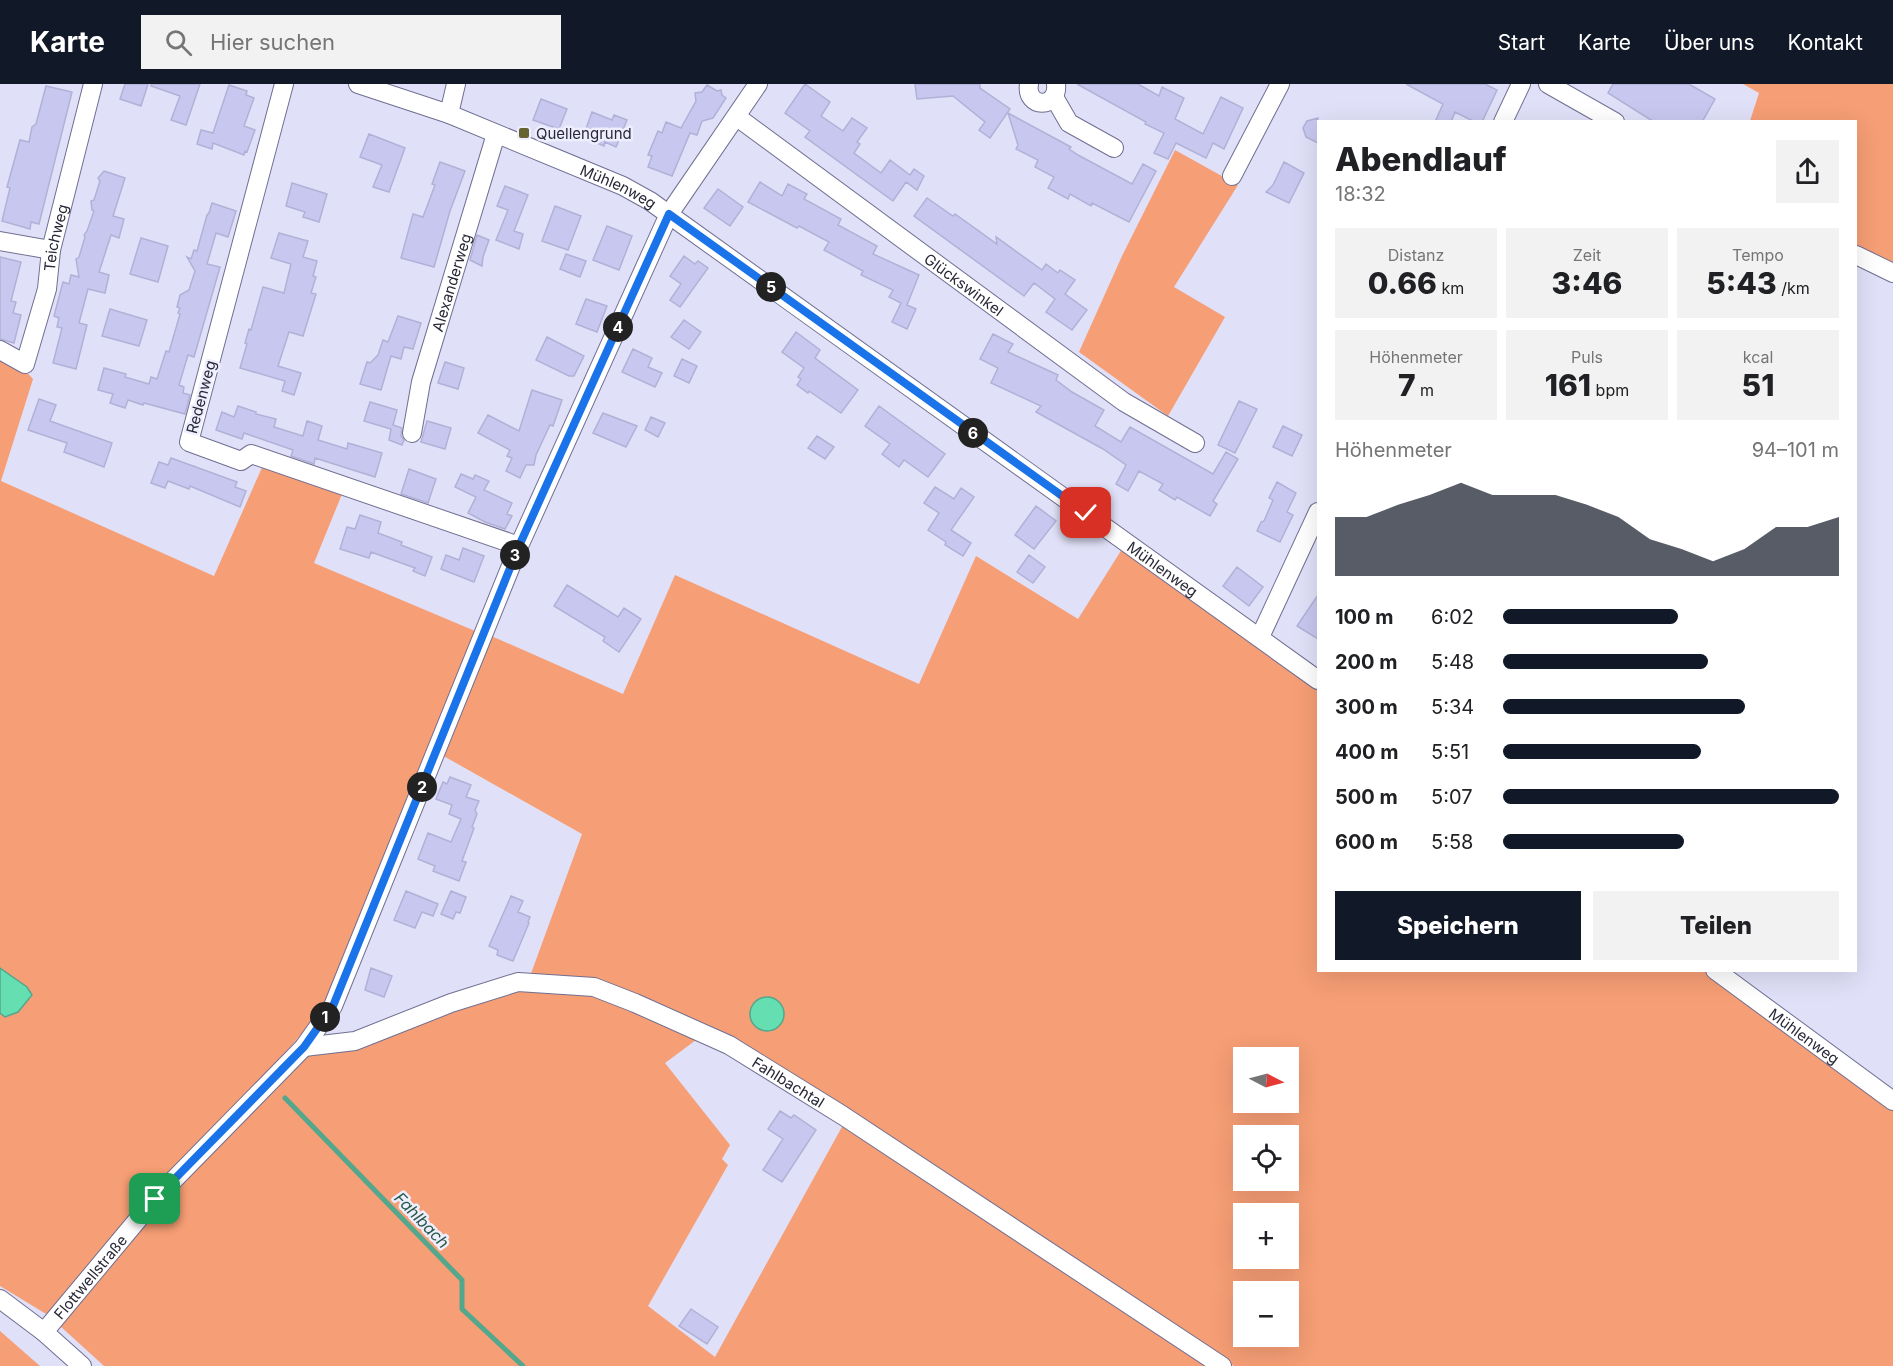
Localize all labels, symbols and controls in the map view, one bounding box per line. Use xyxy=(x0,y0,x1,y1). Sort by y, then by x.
search box xyxy=(141,15,561,69)
text: Karte xyxy=(30,25,105,59)
icon: search xyxy=(162,26,195,59)
text: Hier suchen xyxy=(210,29,335,55)
text: Start xyxy=(1498,30,1545,55)
text: Karte xyxy=(1578,30,1631,55)
text: Über uns xyxy=(1664,30,1755,55)
text: Kontakt xyxy=(1788,30,1863,55)
place label: Quellengrund xyxy=(536,124,632,143)
marker: Quellengrund xyxy=(517,126,531,140)
text: Abendlauf xyxy=(1335,139,1507,179)
button: share xyxy=(1776,140,1839,203)
street label: Mühlenweg xyxy=(577,160,661,212)
text: 18:32 xyxy=(1335,182,1386,206)
street label: Teichweg xyxy=(39,202,72,272)
street label: Alexanderweg xyxy=(427,231,475,334)
text: Distanz xyxy=(1388,245,1444,265)
text: Zeit xyxy=(1573,245,1601,265)
text: Tempo xyxy=(1732,245,1784,265)
street label: Glückswinkel xyxy=(921,249,1007,320)
text: 0.66 xyxy=(1368,265,1437,301)
text: 3:46 xyxy=(1552,265,1622,301)
text: 5:43 xyxy=(1706,265,1777,301)
pin: 5 xyxy=(756,272,786,302)
text: 5 xyxy=(766,277,776,297)
text: km xyxy=(1437,278,1464,298)
text: /km xyxy=(1777,278,1810,298)
pin: 4 xyxy=(603,312,633,342)
text: 4 xyxy=(613,317,623,337)
text: Höhenmeter xyxy=(1369,347,1463,367)
text: Puls xyxy=(1571,347,1603,367)
text: kcal xyxy=(1743,347,1773,367)
street label: Redenweg xyxy=(182,358,220,436)
text: 7 xyxy=(1398,367,1416,403)
text: 161 xyxy=(1545,367,1591,403)
text: 51 xyxy=(1742,367,1774,403)
text: m xyxy=(1416,380,1434,400)
text: bpm xyxy=(1591,380,1629,400)
pin: 6 xyxy=(958,418,988,448)
text: 6 xyxy=(968,423,978,443)
text: Höhenmeter xyxy=(1335,438,1452,462)
text: 94–101 m xyxy=(1752,438,1839,462)
pin xyxy=(1060,487,1111,538)
icon: check xyxy=(1069,496,1102,529)
street label: Mühlenweg xyxy=(1124,537,1202,600)
pin: 3 xyxy=(500,540,530,570)
text: 3 xyxy=(510,545,520,565)
text: 100 m xyxy=(1335,605,1394,629)
text: 6:02 xyxy=(1431,605,1474,629)
text: 200 m xyxy=(1335,650,1398,674)
text: 5:48 xyxy=(1431,650,1474,674)
text: 300 m xyxy=(1335,695,1398,719)
text: 5:34 xyxy=(1431,695,1474,719)
text: 400 m xyxy=(1335,740,1399,764)
text: 5:51 xyxy=(1431,740,1469,764)
pin: 2 xyxy=(407,772,437,802)
text: 2 xyxy=(417,777,427,797)
text: 500 m xyxy=(1335,785,1398,809)
text: 5:07 xyxy=(1431,785,1472,809)
text: 600 m xyxy=(1335,830,1398,854)
text: 5:58 xyxy=(1431,830,1473,854)
button: Speichern xyxy=(1335,891,1581,960)
button: Teilen xyxy=(1593,891,1839,960)
pin: 1 xyxy=(310,1002,340,1032)
street label: Mühlenweg xyxy=(1766,1004,1843,1068)
text: 1 xyxy=(322,1007,328,1027)
north arrow xyxy=(1233,1047,1299,1113)
map controls xyxy=(1233,1047,1299,1347)
street label: Fahlbachtal xyxy=(749,1052,828,1111)
button: locate xyxy=(1233,1125,1299,1191)
pin xyxy=(129,1173,180,1224)
icon: arrive xyxy=(138,1182,171,1215)
water label: Fahlbach xyxy=(390,1188,454,1252)
button: + xyxy=(1233,1203,1299,1269)
street label: Flottwellstraße xyxy=(49,1231,131,1323)
button: − xyxy=(1233,1281,1299,1347)

